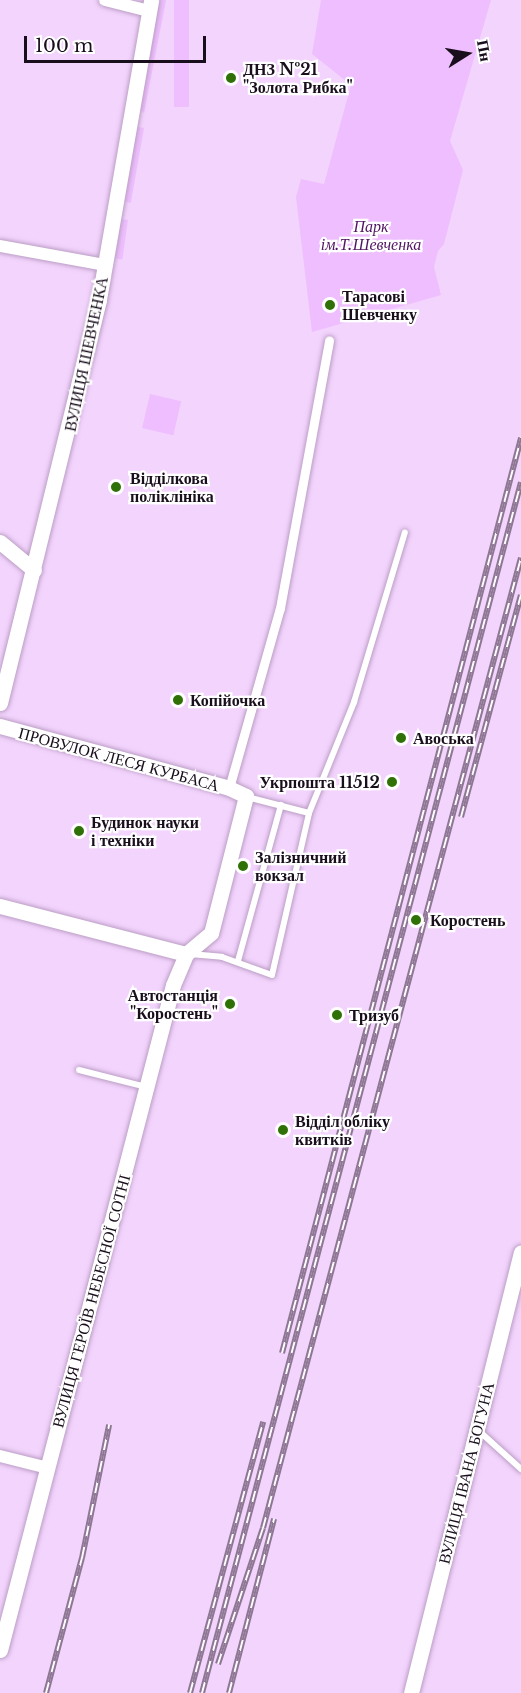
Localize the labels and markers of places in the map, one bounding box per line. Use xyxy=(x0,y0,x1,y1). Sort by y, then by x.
place label: ДНЗ №21 "Золота Рибка" xyxy=(243,59,353,97)
marker: ДНЗ №21 "Золота Рибка" xyxy=(224,71,238,85)
place label: Тарасові Шевченку xyxy=(342,286,417,324)
marker: Тарасові Шевченку xyxy=(323,298,337,312)
place label: Відділкова поліклініка xyxy=(130,468,214,506)
marker: Відділкова поліклініка xyxy=(107,478,125,496)
place label: Копійочка xyxy=(190,690,265,710)
marker: Копійочка xyxy=(171,693,185,707)
place label: Авоська xyxy=(413,728,474,748)
marker: Авоська xyxy=(394,731,408,745)
place label: Укрпошта 11512 xyxy=(260,772,380,792)
marker: Укрпошта 11512 xyxy=(385,775,399,789)
place label: Будинок науки і техніки xyxy=(91,812,199,850)
marker: Будинок науки і техніки xyxy=(72,824,86,838)
place label: Залізничний вокзал xyxy=(255,847,347,885)
marker: Залізничний вокзал xyxy=(236,859,250,873)
place label: Коростень xyxy=(430,910,505,930)
marker: Коростень xyxy=(407,911,425,929)
place label: Автостанція "Коростень" xyxy=(128,985,218,1023)
marker: Автостанція "Коростень" xyxy=(223,997,237,1011)
place label: Тризуб xyxy=(349,1005,399,1025)
marker: Тризуб xyxy=(330,1008,344,1022)
place label: Відділ обліку квитків xyxy=(295,1111,390,1149)
marker: Відділ обліку квитків xyxy=(276,1123,290,1137)

